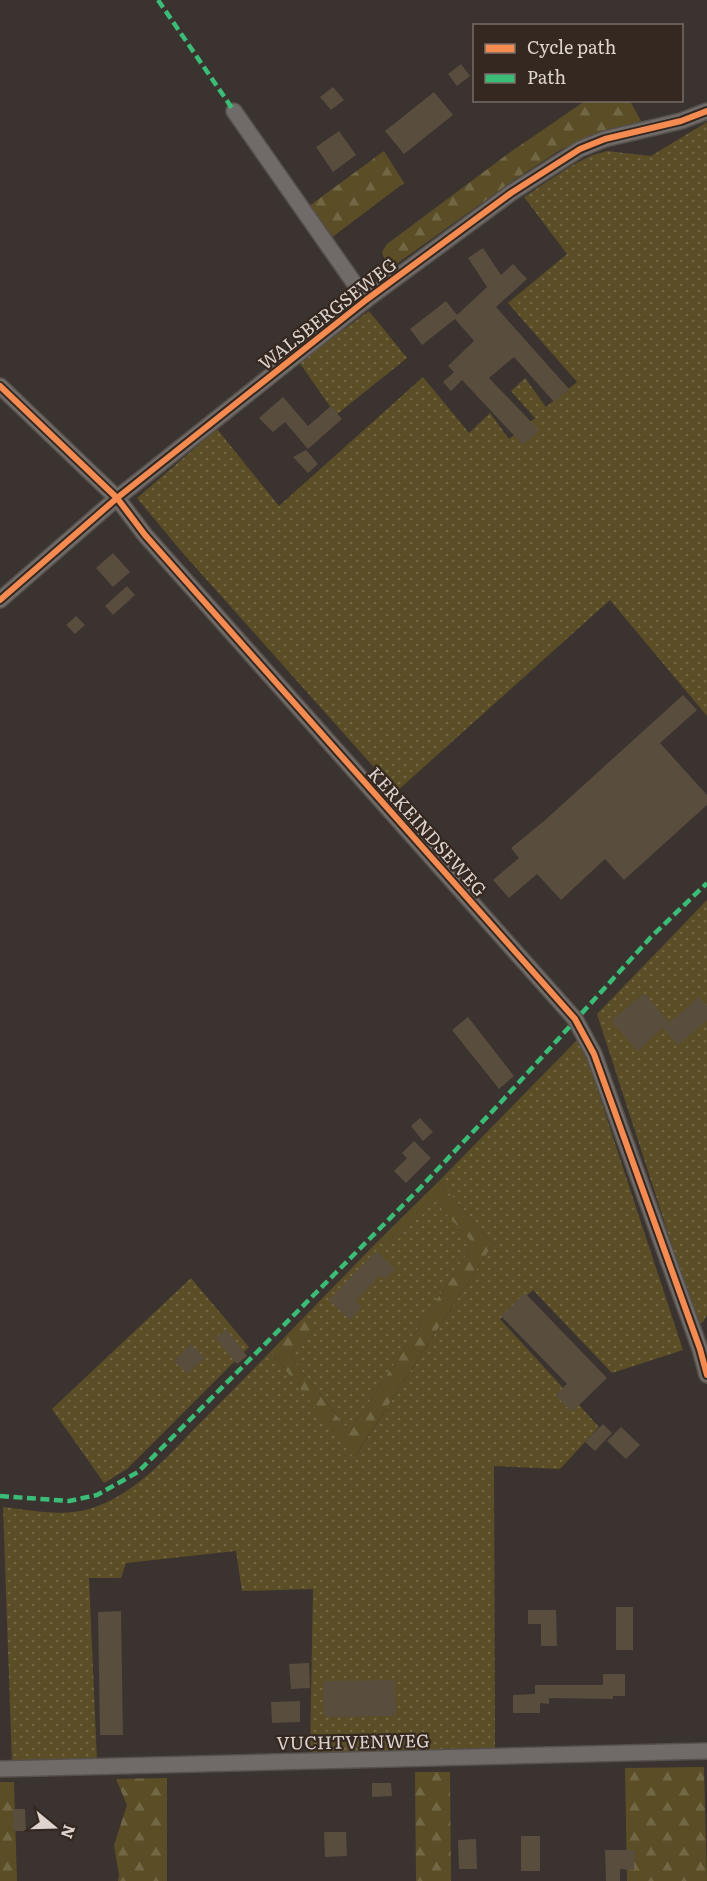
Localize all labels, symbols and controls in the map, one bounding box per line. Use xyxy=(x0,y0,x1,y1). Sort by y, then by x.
legend xyxy=(473,24,683,102)
text: Cycle path xyxy=(527,33,616,60)
text: Path xyxy=(527,63,566,90)
street label: WALSBERGSEWEG xyxy=(252,250,402,376)
street label: KERKEINDSEWEG xyxy=(362,760,494,902)
street label: VUCHTVENWEG xyxy=(276,1726,430,1756)
north arrow xyxy=(24,1797,84,1857)
text: N xyxy=(56,1822,83,1842)

